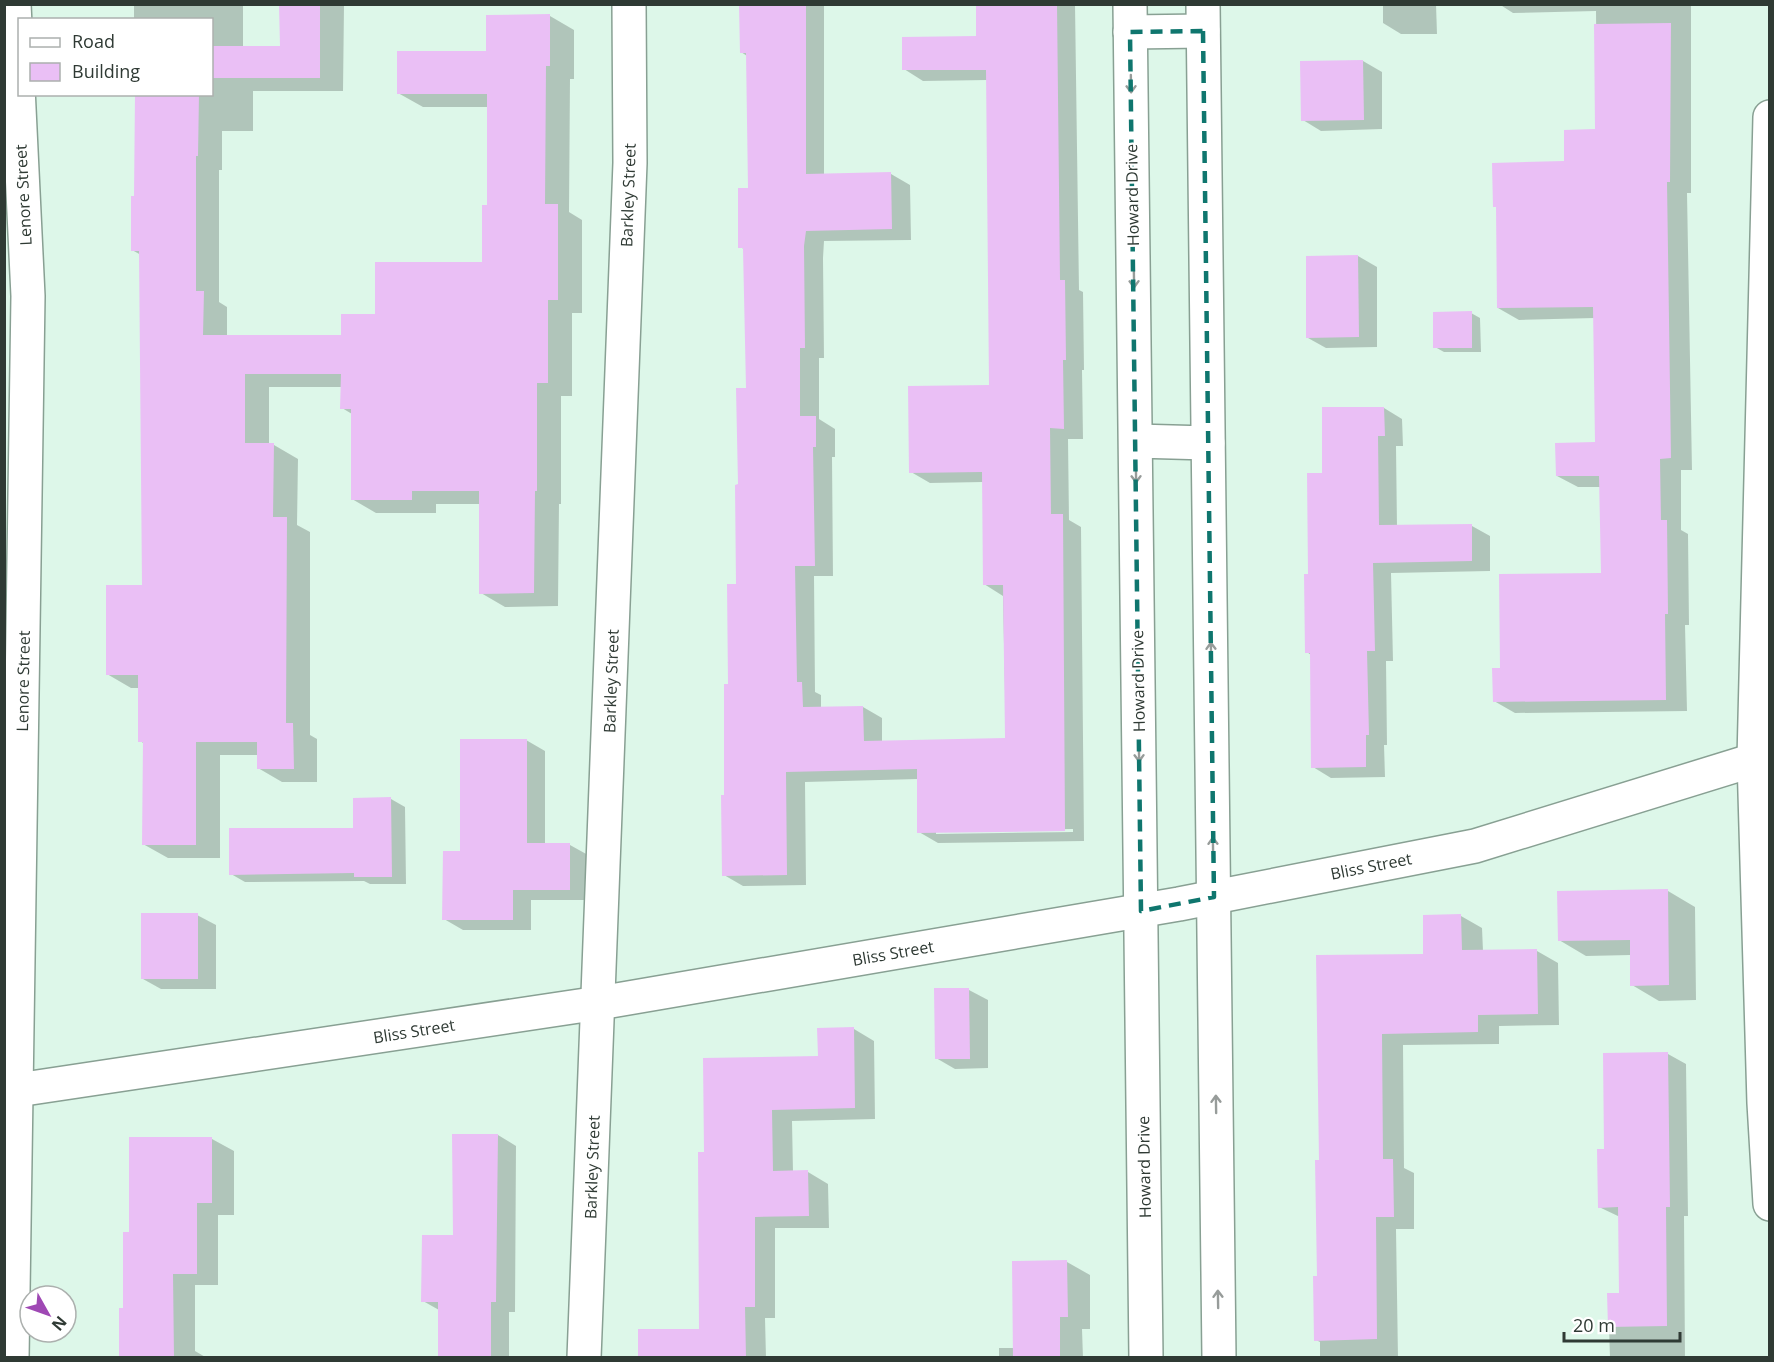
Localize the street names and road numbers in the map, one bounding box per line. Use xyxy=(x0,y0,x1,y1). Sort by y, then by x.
street label: Barkley Street xyxy=(615,142,641,247)
street label: Lenore Street xyxy=(9,144,37,246)
street label: Howard Drive xyxy=(1120,144,1144,246)
street label: Barkley Street xyxy=(598,628,624,733)
street label: Lenore Street xyxy=(11,630,35,732)
street label: Howard Drive xyxy=(1126,630,1150,732)
street label: Bliss Street xyxy=(1328,847,1414,885)
street label: Bliss Street xyxy=(850,935,936,971)
street label: Bliss Street xyxy=(372,1014,457,1048)
street label: Barkley Street xyxy=(579,1114,605,1219)
street label: Howard Drive xyxy=(1132,1116,1156,1218)

